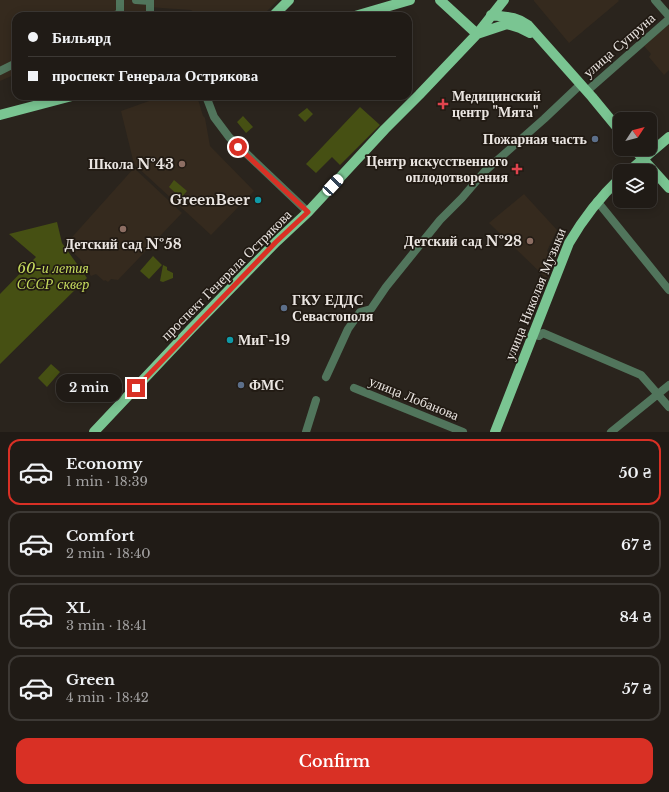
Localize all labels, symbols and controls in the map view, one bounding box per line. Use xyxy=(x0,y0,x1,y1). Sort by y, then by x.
street label: улица Супруна xyxy=(579,8,659,81)
text: Бильярд xyxy=(52,28,111,47)
text: проспект Генерала Острякова xyxy=(52,66,258,85)
place label: Медицинский центр "Мята" xyxy=(452,87,541,121)
marker: Медицинский центр "Мята" xyxy=(437,98,449,110)
north arrow xyxy=(613,112,657,156)
map controls xyxy=(613,112,657,208)
place label: Пожарная часть xyxy=(483,130,588,148)
marker: Пожарная часть xyxy=(590,134,600,144)
route start xyxy=(229,138,247,156)
place label: Центр искусственного оплодотворения xyxy=(366,152,508,186)
place label: Школа №43 xyxy=(89,155,174,173)
marker: Школа №43 xyxy=(177,159,187,169)
marker: Центр искусственного оплодотворения xyxy=(511,163,523,175)
button: layers xyxy=(613,164,657,208)
car xyxy=(320,172,346,198)
place label: GreenBeer xyxy=(170,191,250,209)
marker: GreenBeer xyxy=(253,195,263,205)
street label: проспект Генерала Острякова xyxy=(157,205,296,344)
marker: Детский сад №58 xyxy=(118,224,128,234)
street label: улица Николая Музыки xyxy=(500,225,570,363)
place label: Детский сад №28 xyxy=(404,232,522,250)
place label: Детский сад №58 xyxy=(64,235,182,253)
marker: Детский сад №28 xyxy=(525,236,535,246)
park label: 60-и летия СССР сквер xyxy=(17,259,89,293)
place label: ГКУ ЕДДС Севастополя xyxy=(292,291,374,325)
marker: ГКУ ЕДДС Севастополя xyxy=(279,303,289,313)
place label: МиГ-19 xyxy=(238,331,290,349)
marker: МиГ-19 xyxy=(225,335,235,345)
street label: улица Лобанова xyxy=(366,372,462,424)
callout: 2 min xyxy=(56,374,122,402)
place label: ФМС xyxy=(249,376,284,394)
text: 2 min xyxy=(69,379,109,396)
route end xyxy=(127,379,145,397)
marker: ФМС xyxy=(236,380,246,390)
icon: car xyxy=(18,454,54,490)
text: Economy xyxy=(66,454,143,473)
text: 50 ₴ xyxy=(619,463,651,482)
text: 1 min · 18:39 xyxy=(66,473,148,490)
icon: car xyxy=(18,526,54,562)
text: Comfort xyxy=(66,526,134,545)
text: 67 ₴ xyxy=(621,535,651,554)
text: 2 min · 18:40 xyxy=(66,545,151,562)
icon: car xyxy=(18,598,54,634)
text: XL xyxy=(66,598,90,617)
text: 84 ₴ xyxy=(620,607,651,626)
text: 3 min · 18:41 xyxy=(66,617,147,634)
icon: car xyxy=(18,670,54,706)
text: Green xyxy=(66,670,115,689)
text: 57 ₴ xyxy=(622,679,651,698)
text: 4 min · 18:42 xyxy=(66,689,149,706)
button: Confirm xyxy=(16,738,653,784)

